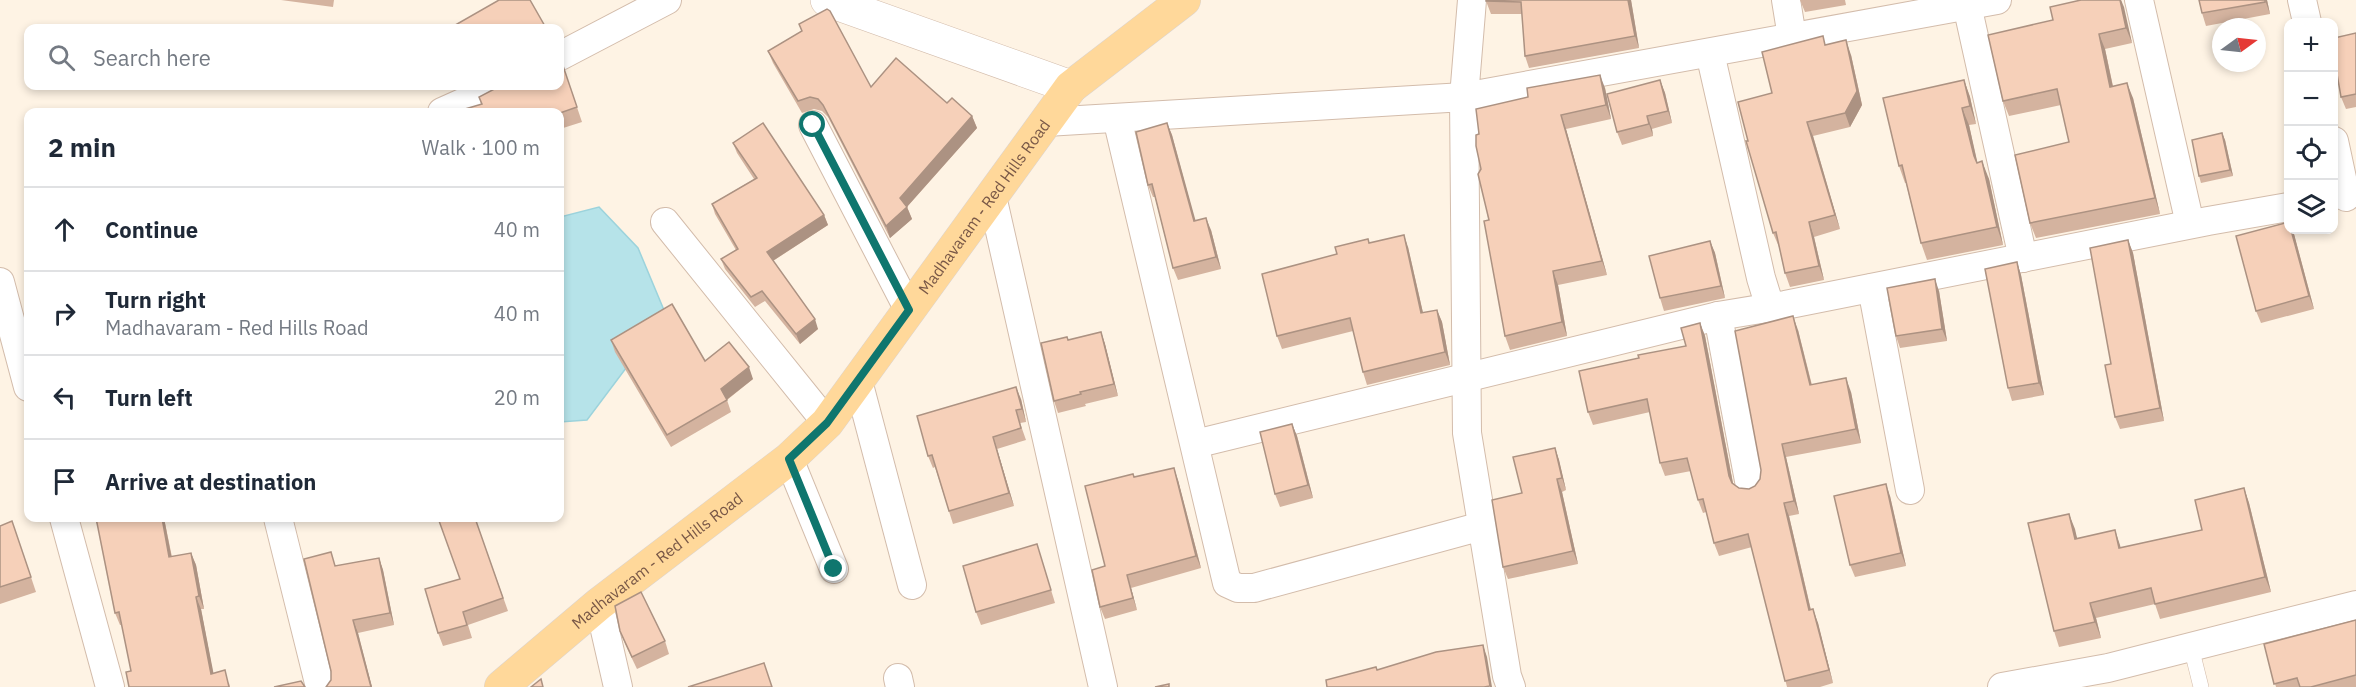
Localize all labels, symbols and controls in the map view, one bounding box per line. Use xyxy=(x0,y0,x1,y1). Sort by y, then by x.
north arrow xyxy=(2212,18,2266,72)
map controls xyxy=(2284,18,2338,234)
button: + xyxy=(2284,18,2338,72)
search box xyxy=(24,24,564,90)
icon: search xyxy=(45,41,78,74)
text: Search here xyxy=(93,43,211,72)
button: − xyxy=(2284,72,2338,126)
route start xyxy=(799,111,825,137)
street label: Madhavaram - Red Hills Road xyxy=(914,115,1054,298)
button: locate xyxy=(2284,126,2338,180)
text: 2 min xyxy=(48,130,116,164)
text: Walk · 100 m xyxy=(422,134,540,161)
button: layers xyxy=(2284,180,2338,234)
icon: ahead xyxy=(48,213,81,246)
text: Continue xyxy=(105,215,198,244)
text: 40 m xyxy=(494,216,540,243)
text: Turn right xyxy=(105,285,206,314)
icon: right xyxy=(48,297,81,330)
text: 40 m xyxy=(494,300,540,327)
text: Madhavaram - Red Hills Road xyxy=(105,314,369,341)
icon: left xyxy=(48,381,81,414)
text: Turn left xyxy=(105,383,193,412)
text: 20 m xyxy=(494,384,540,411)
icon: arrive xyxy=(48,465,81,498)
text: Arrive at destination xyxy=(105,467,316,496)
street label: Madhavaram - Red Hills Road xyxy=(567,488,747,633)
route end xyxy=(820,555,846,581)

